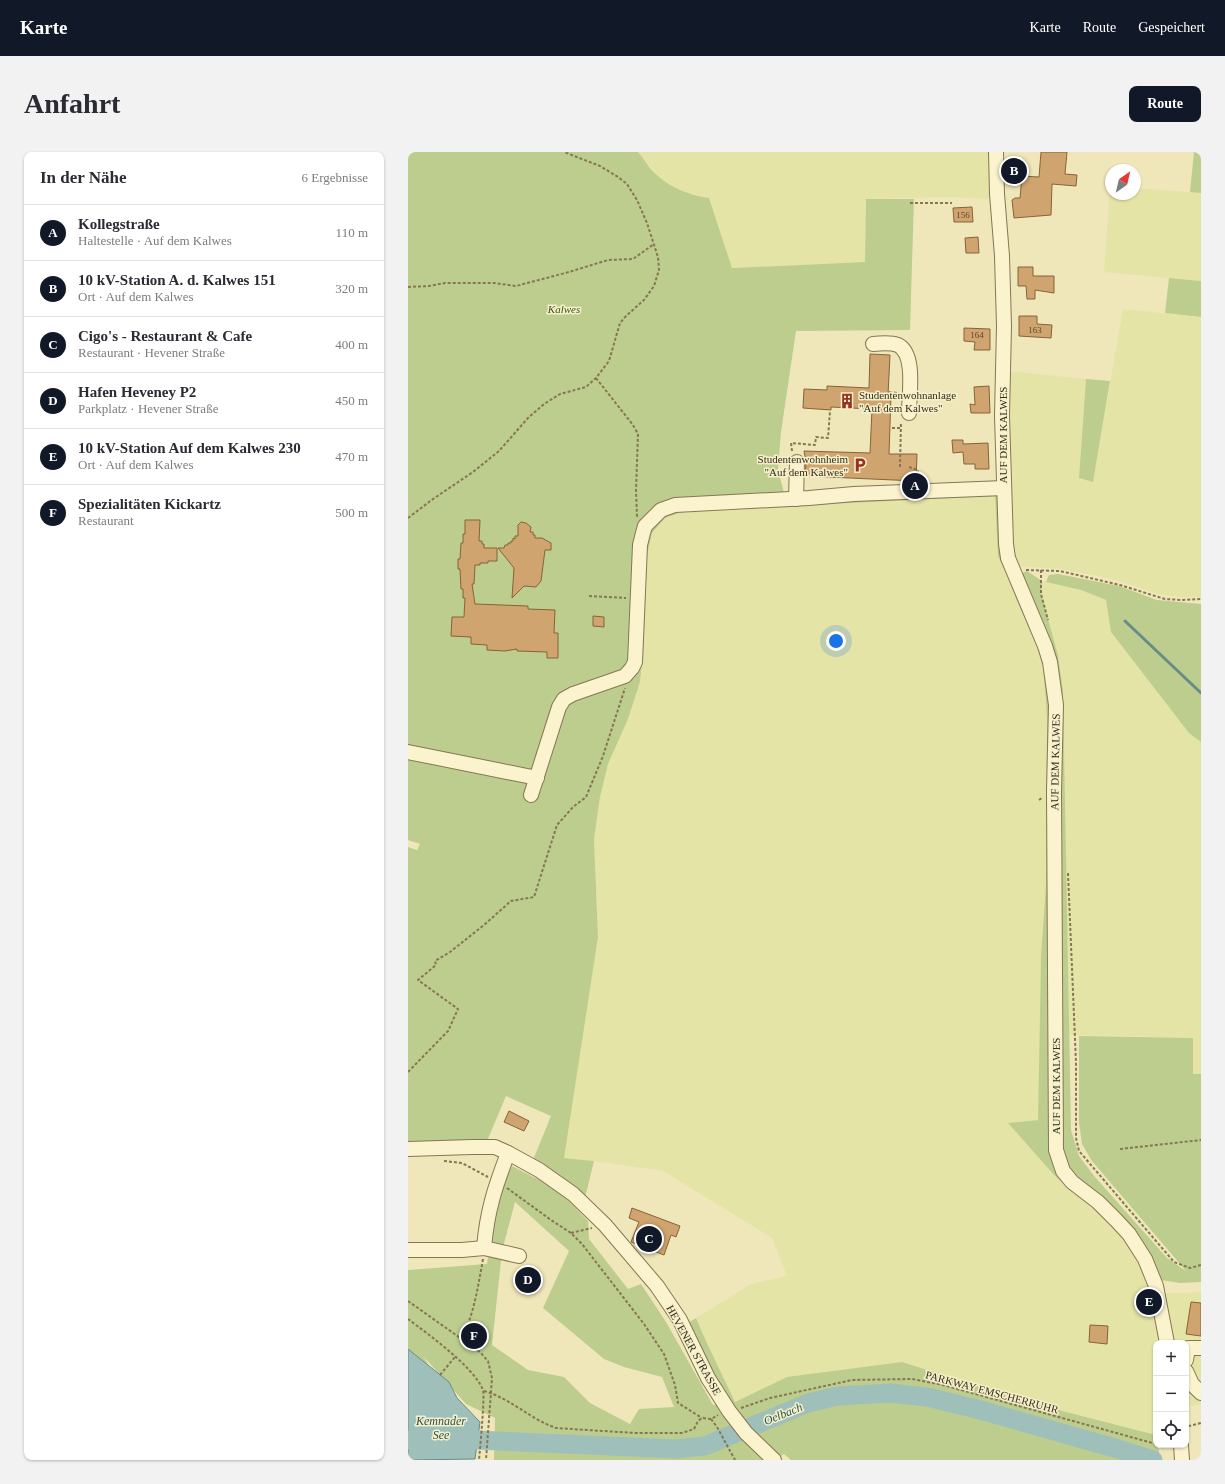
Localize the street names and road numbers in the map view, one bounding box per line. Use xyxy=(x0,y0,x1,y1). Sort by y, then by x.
street label: AUF DEM KALWES xyxy=(997,387,1009,483)
street label: AUF DEM KALWES xyxy=(1048,713,1062,811)
street label: AUF DEM KALWES xyxy=(1050,1038,1062,1134)
street label: HEVENER STRASSE xyxy=(664,1303,724,1397)
street label: PARKWAY EMSCHERRUHR xyxy=(924,1368,1060,1416)

